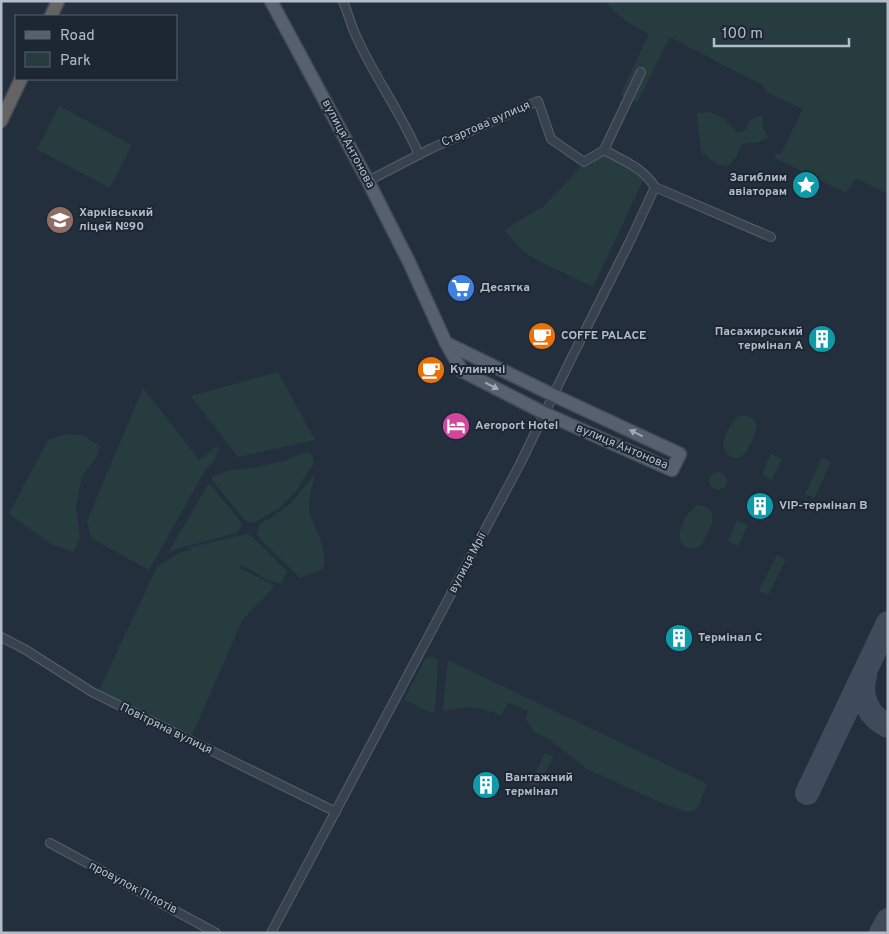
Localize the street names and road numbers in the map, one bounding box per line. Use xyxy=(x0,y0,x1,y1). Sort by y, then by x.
street label: вулиця Антонова xyxy=(318,97,378,191)
street label: Стартова вулиця xyxy=(439,97,533,151)
street label: вулиця Антонова xyxy=(574,420,670,474)
street label: вулиця Мрії xyxy=(445,529,491,596)
street label: Повітряна вулиця xyxy=(117,700,215,758)
street label: провулок Пілотів xyxy=(86,858,180,918)

